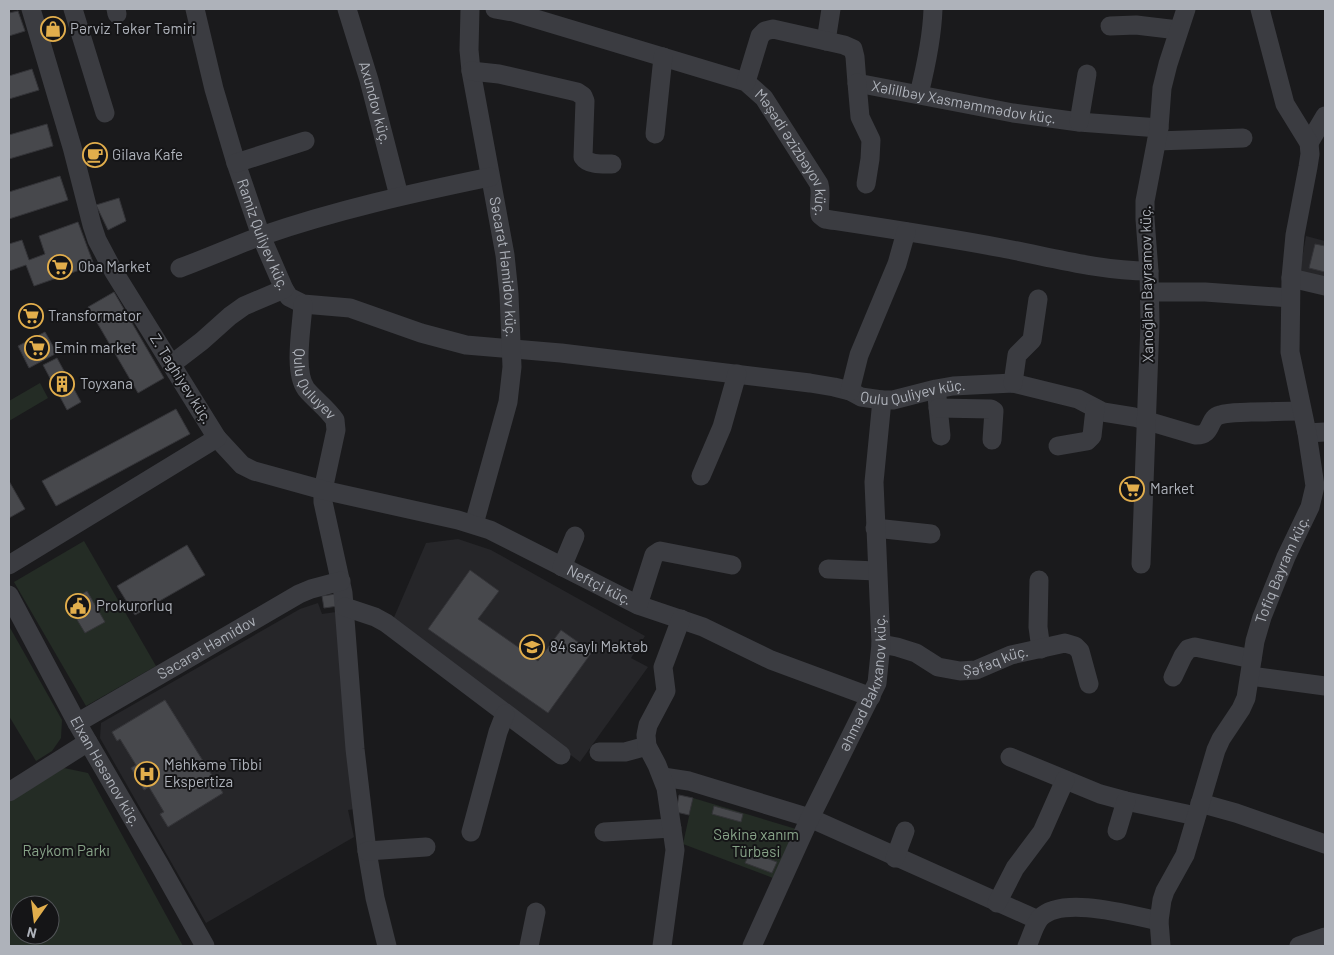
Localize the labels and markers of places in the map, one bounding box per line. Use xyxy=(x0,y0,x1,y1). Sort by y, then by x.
shop icon: Pərviz Təkər Təmiri xyxy=(40,16,66,42)
place label: Pərviz Təkər Təmiri xyxy=(70,19,196,37)
cafe icon: Gilava Kafe xyxy=(82,142,108,168)
place label: Gilava Kafe xyxy=(112,145,183,163)
supermarket icon: Oba Market xyxy=(47,254,73,280)
place label: Oba Market xyxy=(78,257,151,275)
supermarket icon: Transformator xyxy=(18,303,44,329)
place label: Transformator xyxy=(48,306,142,324)
supermarket icon: Emin market xyxy=(24,335,50,361)
place label: Emin market xyxy=(54,338,137,356)
building icon: Toyxana xyxy=(49,371,75,397)
place label: Toyxana xyxy=(80,374,133,392)
supermarket icon: Market xyxy=(1119,476,1145,502)
place label: Market xyxy=(1150,479,1194,497)
public building icon: Prokurorluq xyxy=(65,593,91,619)
place label: Prokurorluq xyxy=(96,596,173,614)
school or university icon: 84 saylı Məktəb xyxy=(519,634,545,660)
place label: 84 saylı Məktəb xyxy=(550,637,648,655)
place label: Məhkəmə Tibbi Ekspertiza xyxy=(164,755,262,790)
hospital icon: Məhkəmə Tibbi Ekspertiza xyxy=(134,761,160,787)

